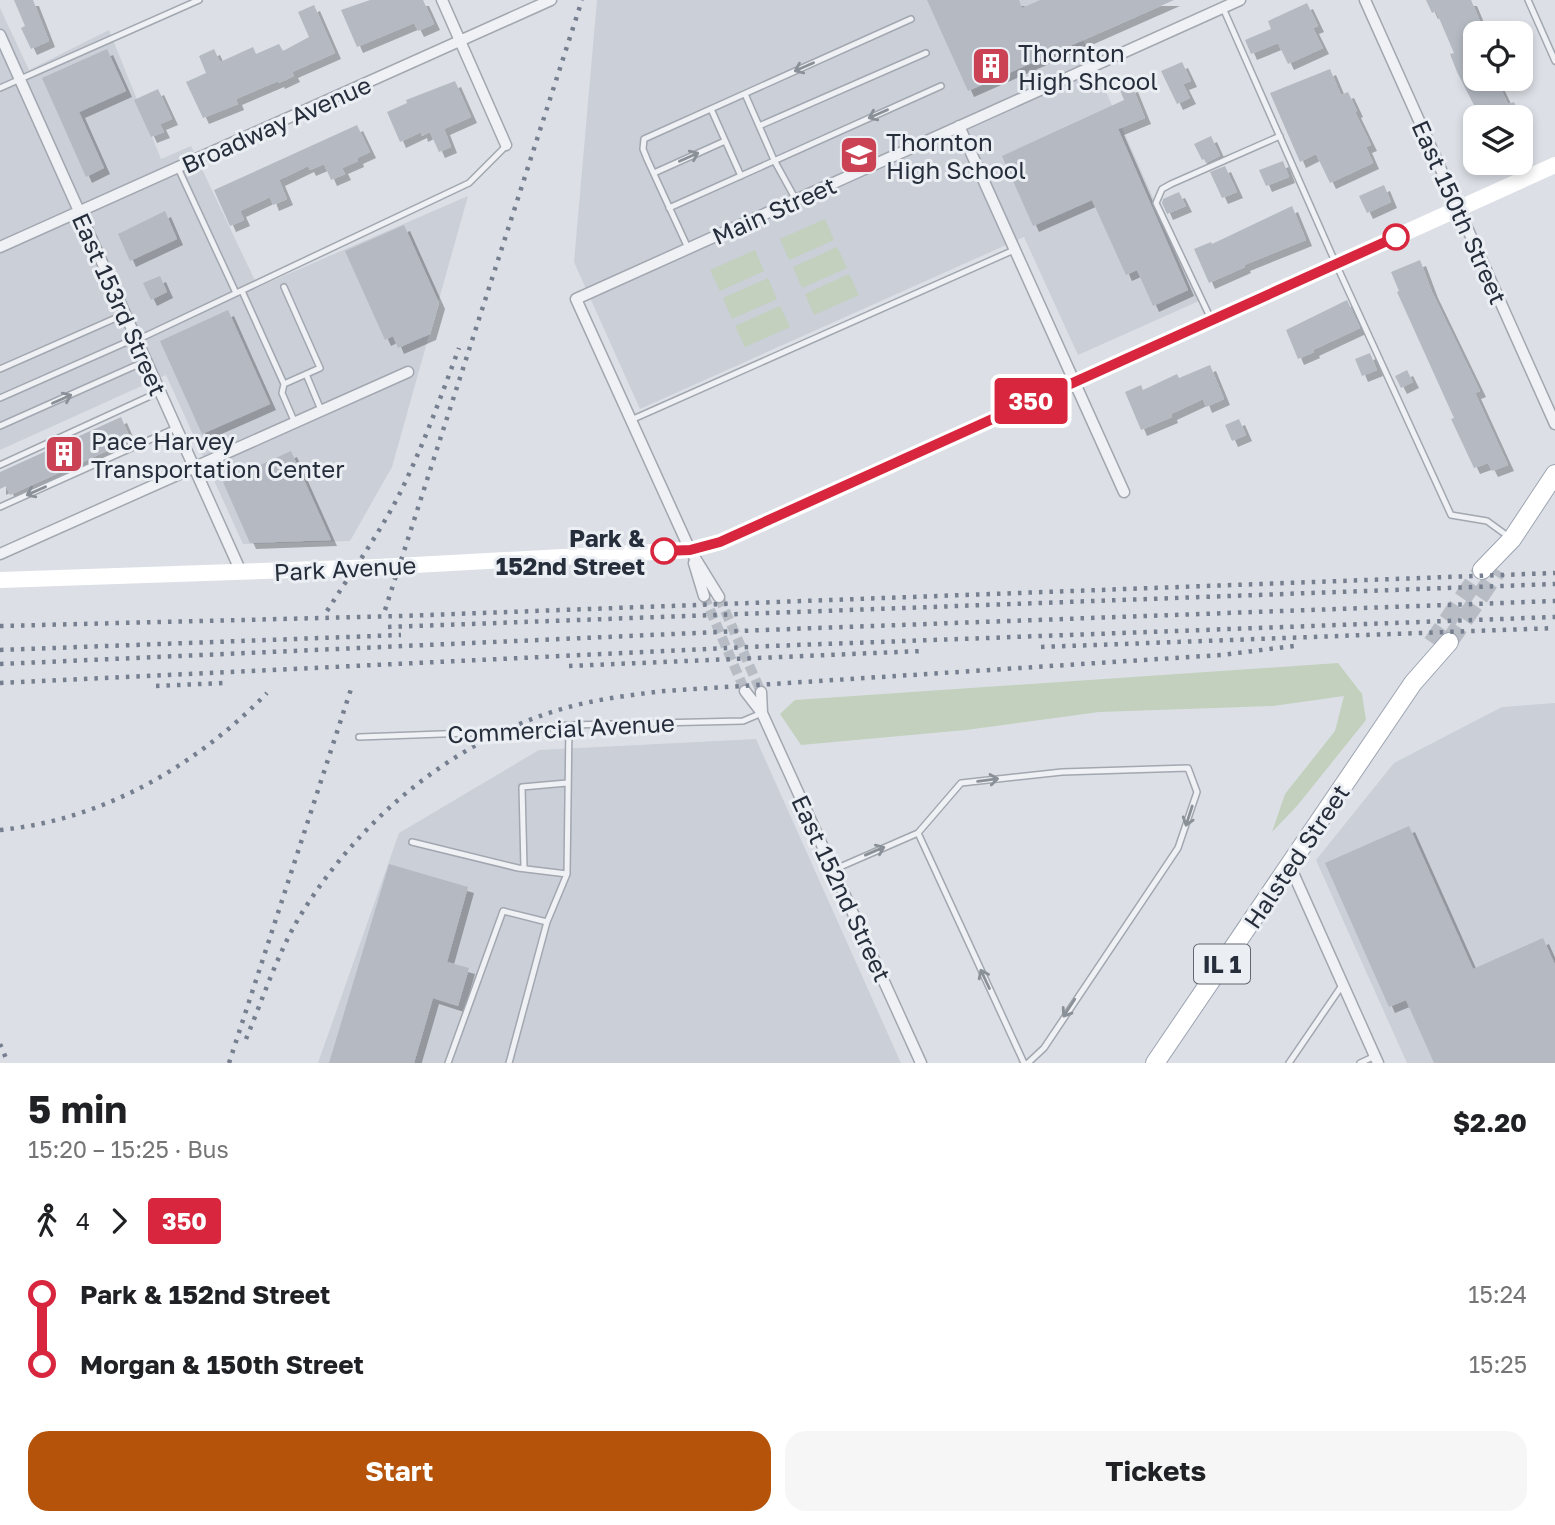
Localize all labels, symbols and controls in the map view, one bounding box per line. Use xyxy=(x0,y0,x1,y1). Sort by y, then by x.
map controls xyxy=(1463,21,1533,175)
button: locate xyxy=(1463,21,1533,91)
place label: Thornton High Shcool xyxy=(1018,38,1158,95)
building icon: Thornton High Shcool xyxy=(970,45,1012,87)
one-way arrow xyxy=(794,61,815,74)
street label: Broadway Avenue xyxy=(177,69,375,179)
button: layers xyxy=(1463,105,1533,175)
one-way arrow xyxy=(868,108,889,121)
street label: East 150th Street xyxy=(1406,116,1514,308)
place label: Thornton High School xyxy=(886,127,1026,184)
school or university icon: Thornton High School xyxy=(838,134,880,176)
one-way arrow xyxy=(678,150,700,163)
street label: Main Street xyxy=(708,170,840,250)
street label: East 153rd Street xyxy=(67,208,173,400)
unlabelled marker xyxy=(1383,224,1409,250)
line badge: 350 xyxy=(991,378,1071,424)
text: 350 xyxy=(1009,386,1053,415)
one-way arrow xyxy=(51,392,73,405)
place label: Pace Harvey Transportation Center xyxy=(91,426,345,483)
building icon: Pace Harvey Transportation Center xyxy=(43,433,85,475)
one-way arrow xyxy=(25,485,47,498)
place label: Park & 152nd Street xyxy=(496,523,645,580)
marker: Park & 152nd Street xyxy=(651,538,677,564)
street label: Park Avenue xyxy=(273,550,417,586)
street label: Commercial Avenue xyxy=(447,708,675,748)
one-way arrow xyxy=(976,773,998,786)
street label: Halsted Street xyxy=(1237,778,1355,934)
street label: East 152nd Street xyxy=(786,790,898,986)
one-way arrow xyxy=(1181,805,1194,827)
one-way arrow xyxy=(864,844,886,857)
road number: IL 1 xyxy=(1194,945,1250,984)
one-way arrow xyxy=(978,969,991,990)
one-way arrow xyxy=(1062,998,1076,1018)
text: 5 min xyxy=(28,1086,127,1131)
text: $2.20 xyxy=(1453,1107,1527,1138)
text: 15:20 – 15:25 · Bus xyxy=(28,1135,229,1163)
icon: walk xyxy=(28,1202,66,1240)
icon: forward xyxy=(100,1202,138,1240)
text: 350 xyxy=(162,1206,207,1235)
text: 4 xyxy=(76,1207,90,1235)
text: Park & 152nd Street xyxy=(80,1279,330,1310)
text: 15:24 xyxy=(1468,1280,1527,1308)
text: Morgan & 150th Street xyxy=(80,1349,364,1380)
text: 15:25 xyxy=(1469,1350,1527,1378)
button: Start xyxy=(28,1431,771,1511)
button: Tickets xyxy=(785,1431,1527,1511)

